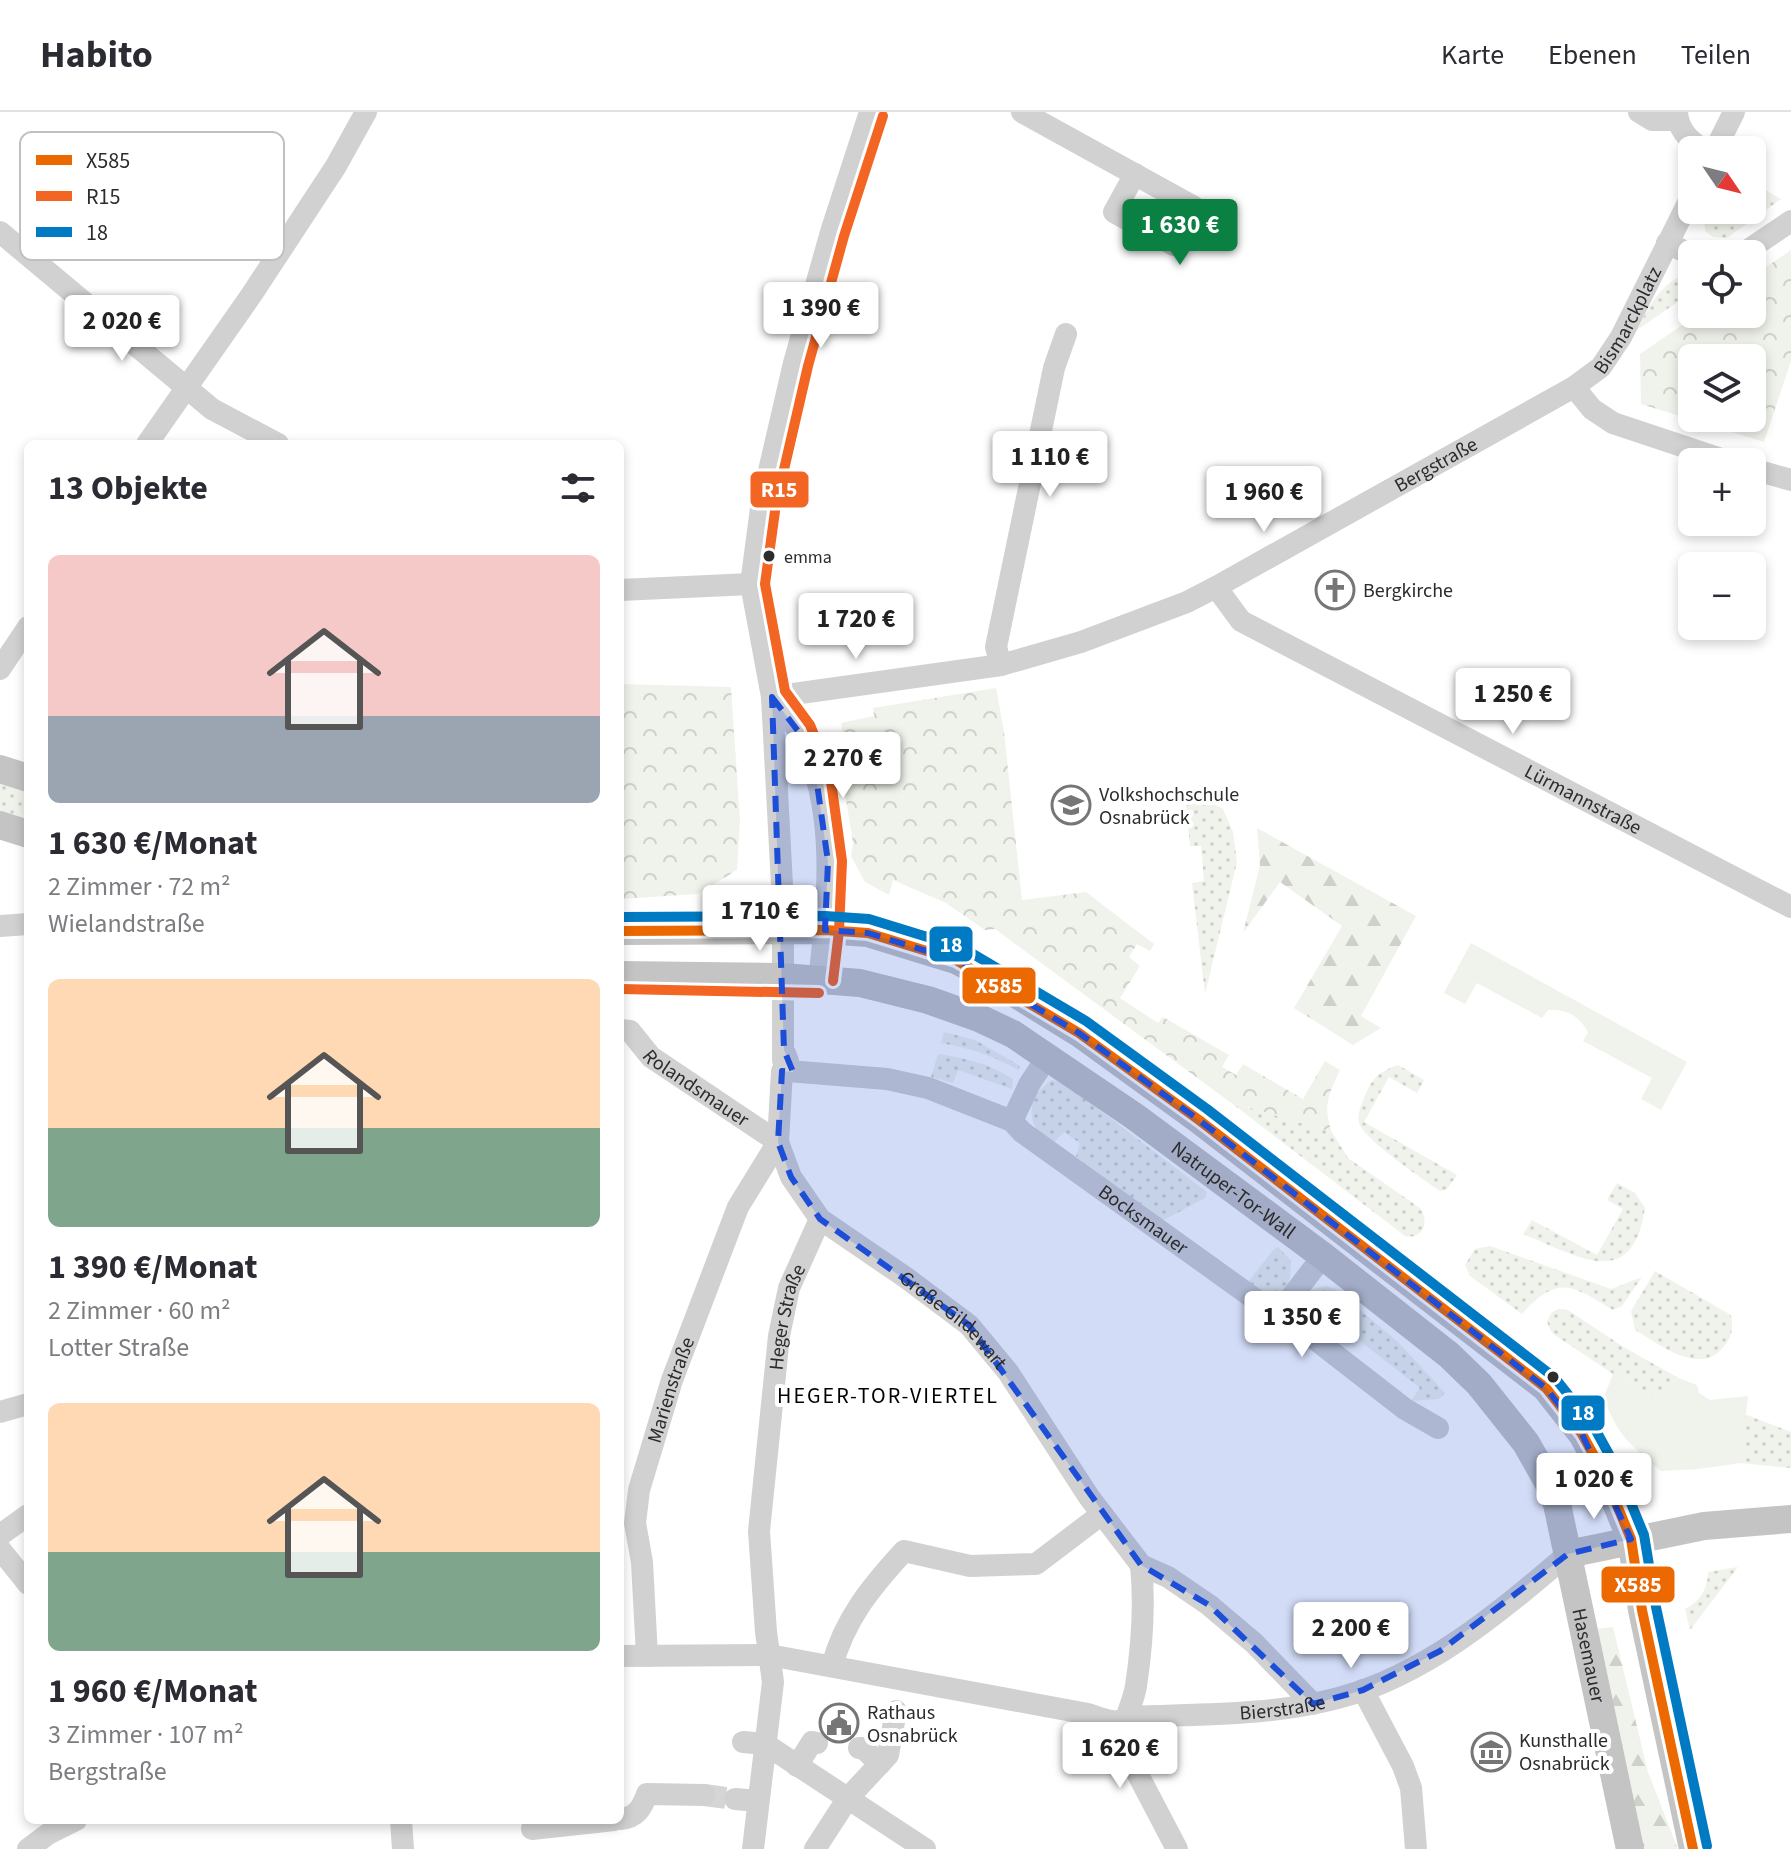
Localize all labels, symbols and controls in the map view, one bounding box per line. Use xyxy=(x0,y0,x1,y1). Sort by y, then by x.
text: Habito xyxy=(40,28,153,82)
text: Karte xyxy=(1441,35,1504,75)
text: Ebenen xyxy=(1548,35,1637,75)
text: Teilen xyxy=(1681,35,1751,75)
legend xyxy=(20,132,284,260)
north arrow xyxy=(1678,136,1766,224)
map controls xyxy=(1678,136,1766,640)
text: X585 xyxy=(86,145,130,177)
text: R15 xyxy=(86,181,120,213)
pin: 1 630 € xyxy=(1106,199,1254,267)
text: 1 630 € xyxy=(1140,206,1220,243)
text: 18 xyxy=(86,217,108,249)
button: locate xyxy=(1678,240,1766,328)
street label: Bismarckplatz xyxy=(1587,262,1669,380)
pin: 1 390 € xyxy=(747,282,895,350)
text: 1 390 € xyxy=(781,289,861,326)
pin: 2 020 € xyxy=(48,295,196,363)
text: 2 020 € xyxy=(82,302,162,339)
button: layers xyxy=(1678,344,1766,432)
pin: 1 110 € xyxy=(976,431,1124,499)
street label: Bergstraße xyxy=(1389,431,1483,500)
text: 1 110 € xyxy=(1010,438,1090,475)
button: + xyxy=(1678,448,1766,536)
text: 13 Objekte xyxy=(48,464,208,513)
icon: filters xyxy=(556,466,600,510)
pin: 1 960 € xyxy=(1190,466,1338,534)
line badge: R15 xyxy=(749,470,810,509)
text: 1 960 € xyxy=(1224,473,1304,510)
text: R15 xyxy=(761,474,797,506)
place label: emma xyxy=(784,545,832,570)
marker: emma xyxy=(761,548,777,564)
button: − xyxy=(1678,552,1766,640)
church icon: Bergkirche xyxy=(1314,569,1356,611)
place label: Bergkirche xyxy=(1363,577,1453,605)
pin: 1 720 € xyxy=(782,593,930,661)
text: 1 720 € xyxy=(816,600,896,637)
icon: home xyxy=(252,607,396,751)
pin: 1 250 € xyxy=(1439,668,1587,736)
text: 1 250 € xyxy=(1473,675,1553,712)
pin: 2 270 € xyxy=(769,732,917,800)
text: 2 270 € xyxy=(803,739,883,776)
street label: Lürmannstraße xyxy=(1519,758,1646,842)
place label: Volkshochschule Osnabrück xyxy=(1099,781,1239,832)
school or university icon: Volkshochschule Osnabrück xyxy=(1050,784,1092,826)
text: 1 630 €/Monat xyxy=(48,819,257,868)
text: 2 Zimmer · 72 m² xyxy=(48,868,231,905)
pin: 1 710 € xyxy=(686,885,834,953)
text: 1 710 € xyxy=(720,892,800,929)
text: Wielandstraße xyxy=(48,905,205,942)
line badge: 18 xyxy=(928,925,974,963)
text: 18 xyxy=(939,929,963,961)
line badge: X585 xyxy=(961,966,1037,1005)
text: X585 xyxy=(975,970,1023,1002)
icon: home xyxy=(252,1031,396,1175)
street label: Rolandsmauer xyxy=(635,1044,754,1134)
street label: Natruper-Tor-Wall xyxy=(1165,1135,1301,1246)
street label: Bocksmauer xyxy=(1092,1178,1194,1262)
text: 1 390 €/Monat xyxy=(48,1243,257,1292)
street label: Heger Straße xyxy=(763,1260,813,1372)
street label: Große Gildewart xyxy=(893,1265,1013,1376)
pin: 1 350 € xyxy=(1228,1291,1376,1359)
text: 2 Zimmer · 60 m² xyxy=(48,1292,231,1329)
text: 1 350 € xyxy=(1262,1298,1342,1335)
text: Lotter Straße xyxy=(48,1329,189,1366)
street label: Marienstraße xyxy=(641,1333,702,1446)
unlabelled marker xyxy=(1545,1369,1561,1385)
district label: HEGER-TOR-VIERTEL xyxy=(777,1380,999,1412)
line badge: 18 xyxy=(1560,1394,1606,1432)
text: 18 xyxy=(1571,1397,1595,1429)
pin: 1 020 € xyxy=(1520,1453,1668,1521)
icon: home xyxy=(252,1455,396,1599)
text: 1 020 € xyxy=(1554,1460,1634,1497)
line badge: X585 xyxy=(1600,1565,1676,1604)
text: X585 xyxy=(1614,1569,1662,1601)
pin: 2 200 € xyxy=(1277,1602,1425,1670)
street label: Hasemauer xyxy=(1564,1606,1612,1705)
text: 2 200 € xyxy=(1311,1609,1391,1646)
text: 1 960 €/Monat xyxy=(48,1667,257,1716)
street label: Bierstraße xyxy=(1239,1689,1328,1728)
place label: Rathaus Osnabrück xyxy=(867,1699,958,1750)
public building icon: Rathaus Osnabrück xyxy=(818,1702,860,1744)
text: 3 Zimmer · 107 m² xyxy=(48,1716,244,1753)
pin: 1 620 € xyxy=(1046,1722,1194,1790)
place label: Kunsthalle Osnabrück xyxy=(1519,1727,1610,1778)
text: 1 620 € xyxy=(1080,1729,1160,1766)
museum icon: Kunsthalle Osnabrück xyxy=(1470,1731,1512,1773)
text: Bergstraße xyxy=(48,1753,167,1790)

